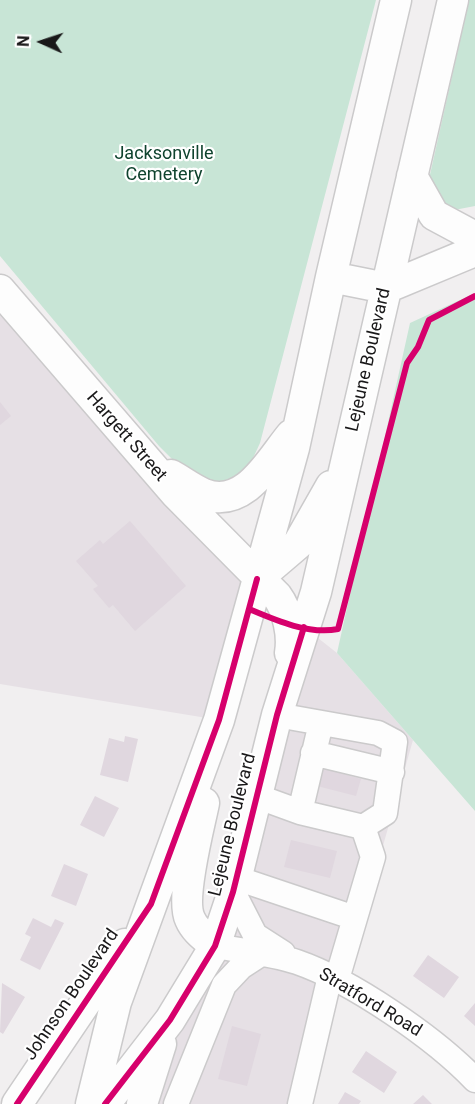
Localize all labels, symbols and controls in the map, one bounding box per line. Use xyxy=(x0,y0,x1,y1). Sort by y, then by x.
north arrow xyxy=(12,12,72,72)
text: N xyxy=(14,35,33,47)
park label: Jacksonville Cemetery xyxy=(114,143,214,186)
street label: Lejeune Boulevard xyxy=(342,286,396,434)
street label: Hargett Street xyxy=(81,388,171,486)
street label: Lejeune Boulevard xyxy=(205,751,261,899)
street label: Johnson Boulevard xyxy=(20,925,124,1065)
street label: Stratford Road xyxy=(315,964,425,1042)

